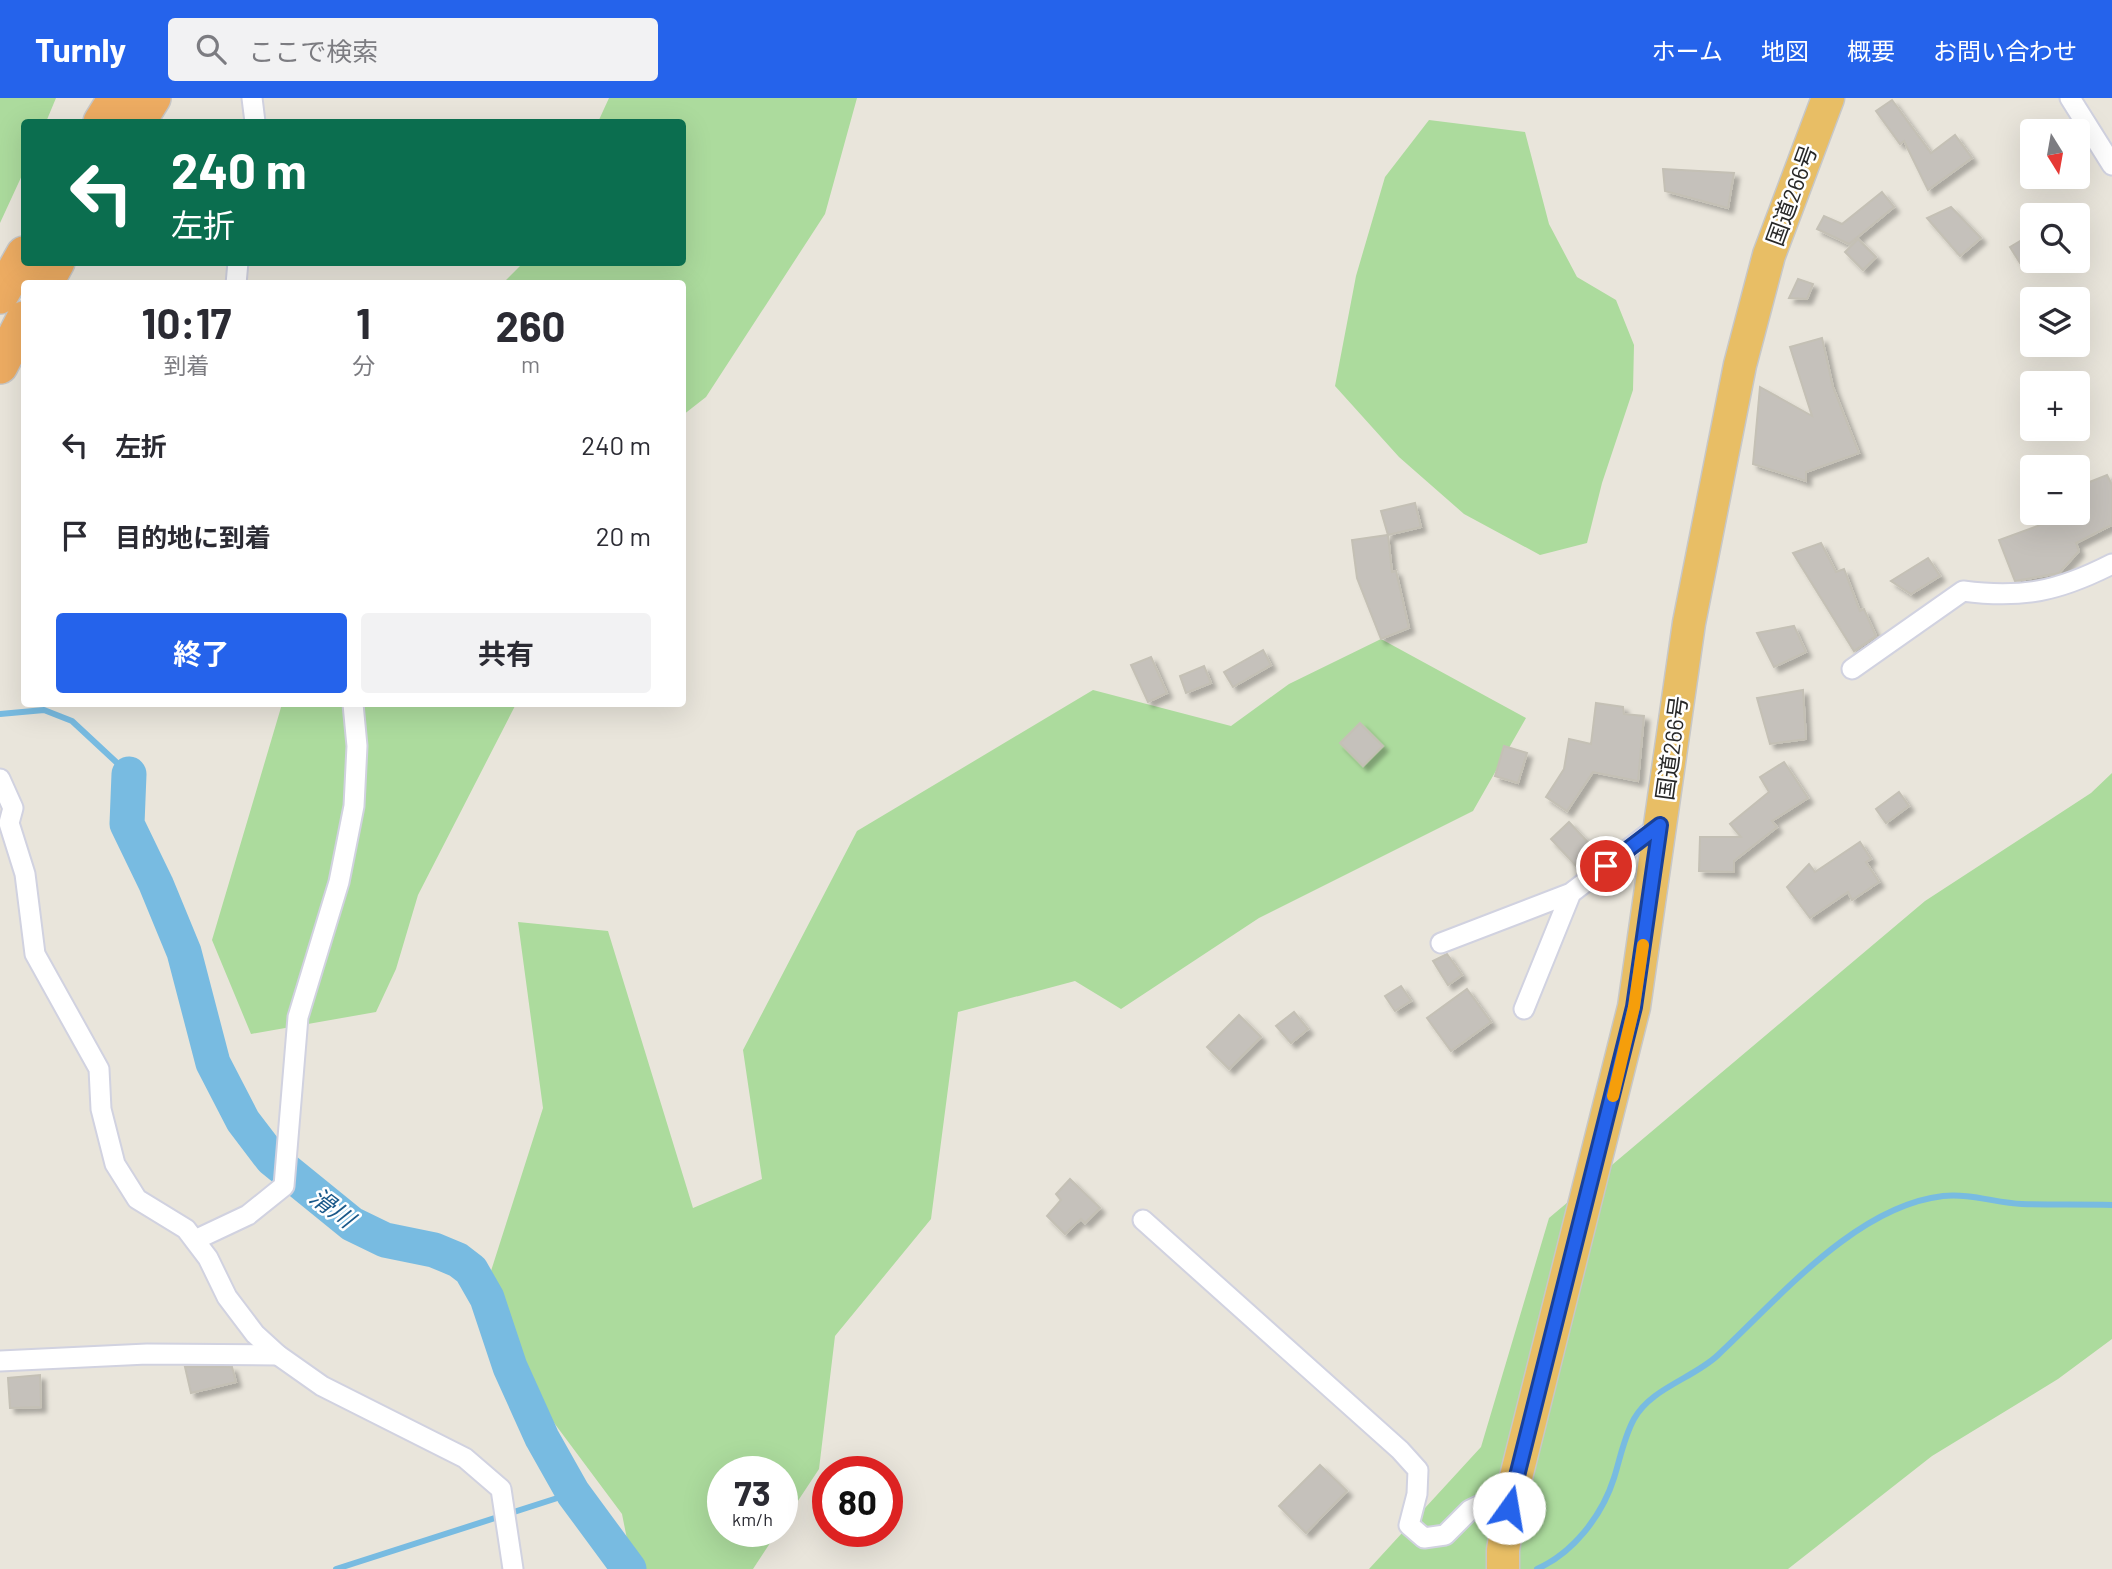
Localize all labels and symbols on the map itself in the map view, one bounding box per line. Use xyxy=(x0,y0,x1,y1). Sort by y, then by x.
north arrow xyxy=(2020,119,2090,189)
street label: 国道266号 xyxy=(1760,141,1822,249)
street label: 国道266号 xyxy=(1650,694,1692,802)
pin xyxy=(1576,836,1636,896)
water label: 滑川 xyxy=(305,1181,363,1235)
speed limit sign: 80 xyxy=(812,1456,903,1547)
position arrow xyxy=(1472,1471,1546,1545)

